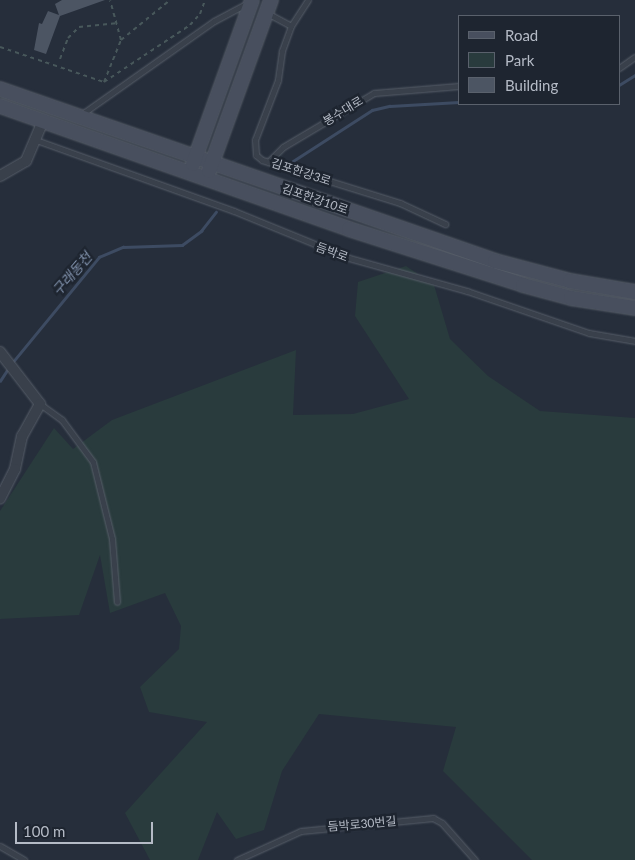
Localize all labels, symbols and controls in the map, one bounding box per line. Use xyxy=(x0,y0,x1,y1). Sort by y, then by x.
legend xyxy=(458,15,620,105)
text: Road xyxy=(505,26,538,44)
text: Park xyxy=(505,51,534,69)
text: Building xyxy=(505,76,558,94)
street label: 봉수대로 xyxy=(320,93,366,129)
street label: 김포한강3로 xyxy=(269,156,333,188)
street label: 김포한강10로 xyxy=(280,181,350,217)
street label: 듬박로 xyxy=(314,240,350,264)
water label: 구래동천 xyxy=(49,249,95,299)
scale bar xyxy=(18,812,155,844)
street label: 듬박로30번길 xyxy=(327,814,397,834)
text: 100 m xyxy=(23,822,65,840)

